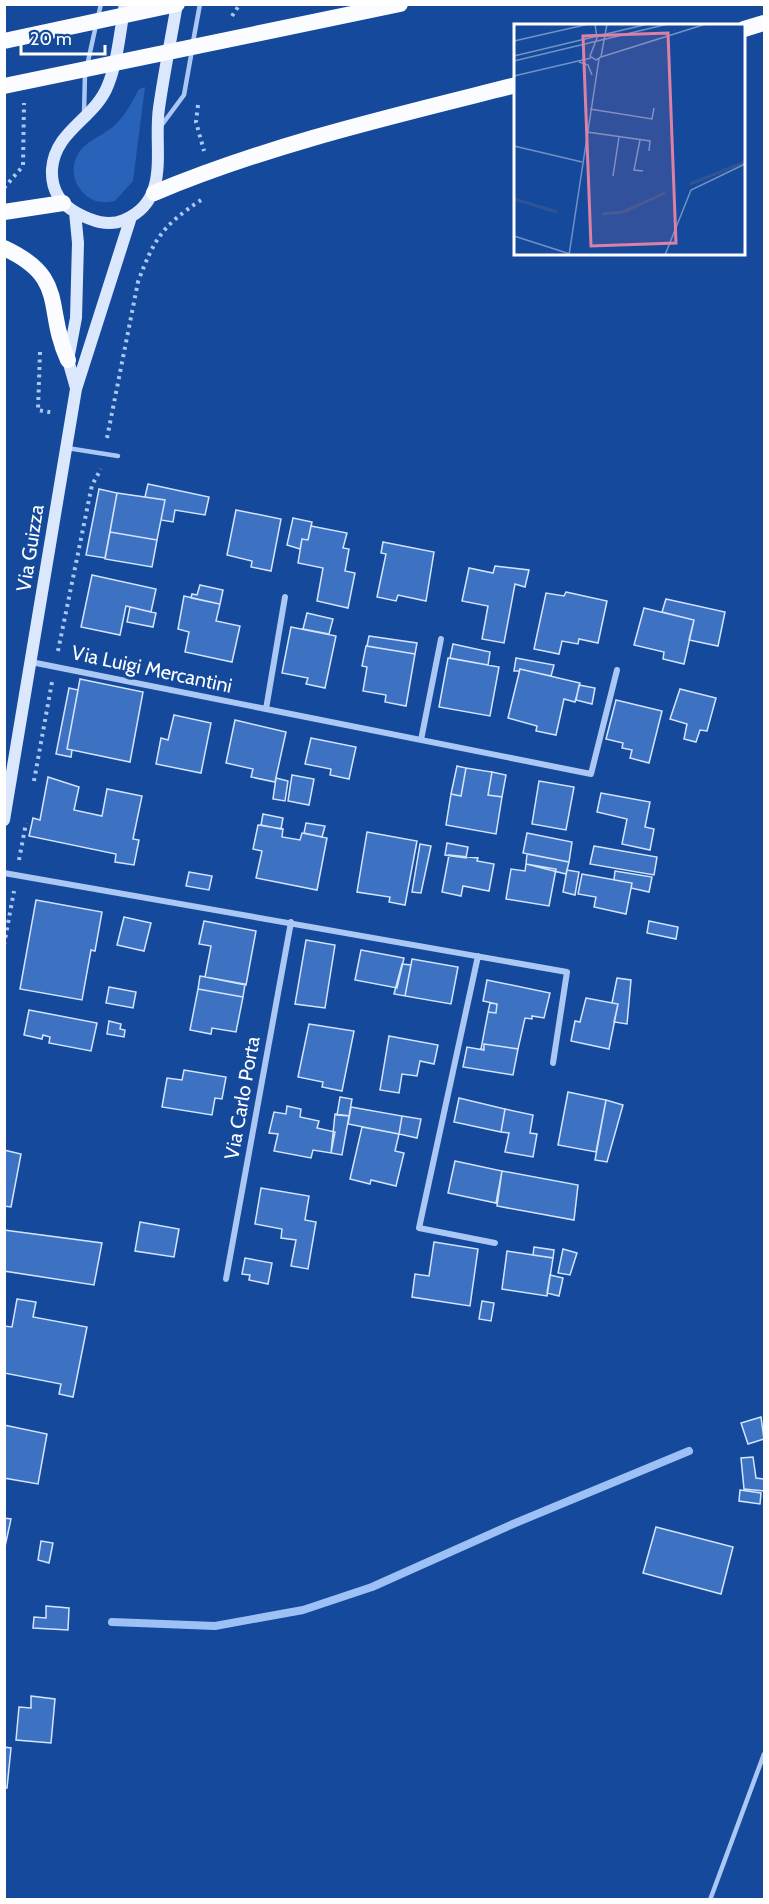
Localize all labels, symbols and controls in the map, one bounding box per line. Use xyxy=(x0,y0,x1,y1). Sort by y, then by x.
scale bar xyxy=(21,18,105,56)
inset map xyxy=(514,24,745,255)
text: 20 m xyxy=(30,28,72,50)
street label: Via Guizza xyxy=(11,502,49,593)
street label: Via Luigi Mercantini xyxy=(70,640,234,698)
street label: Via Carlo Porta xyxy=(219,1034,265,1161)

